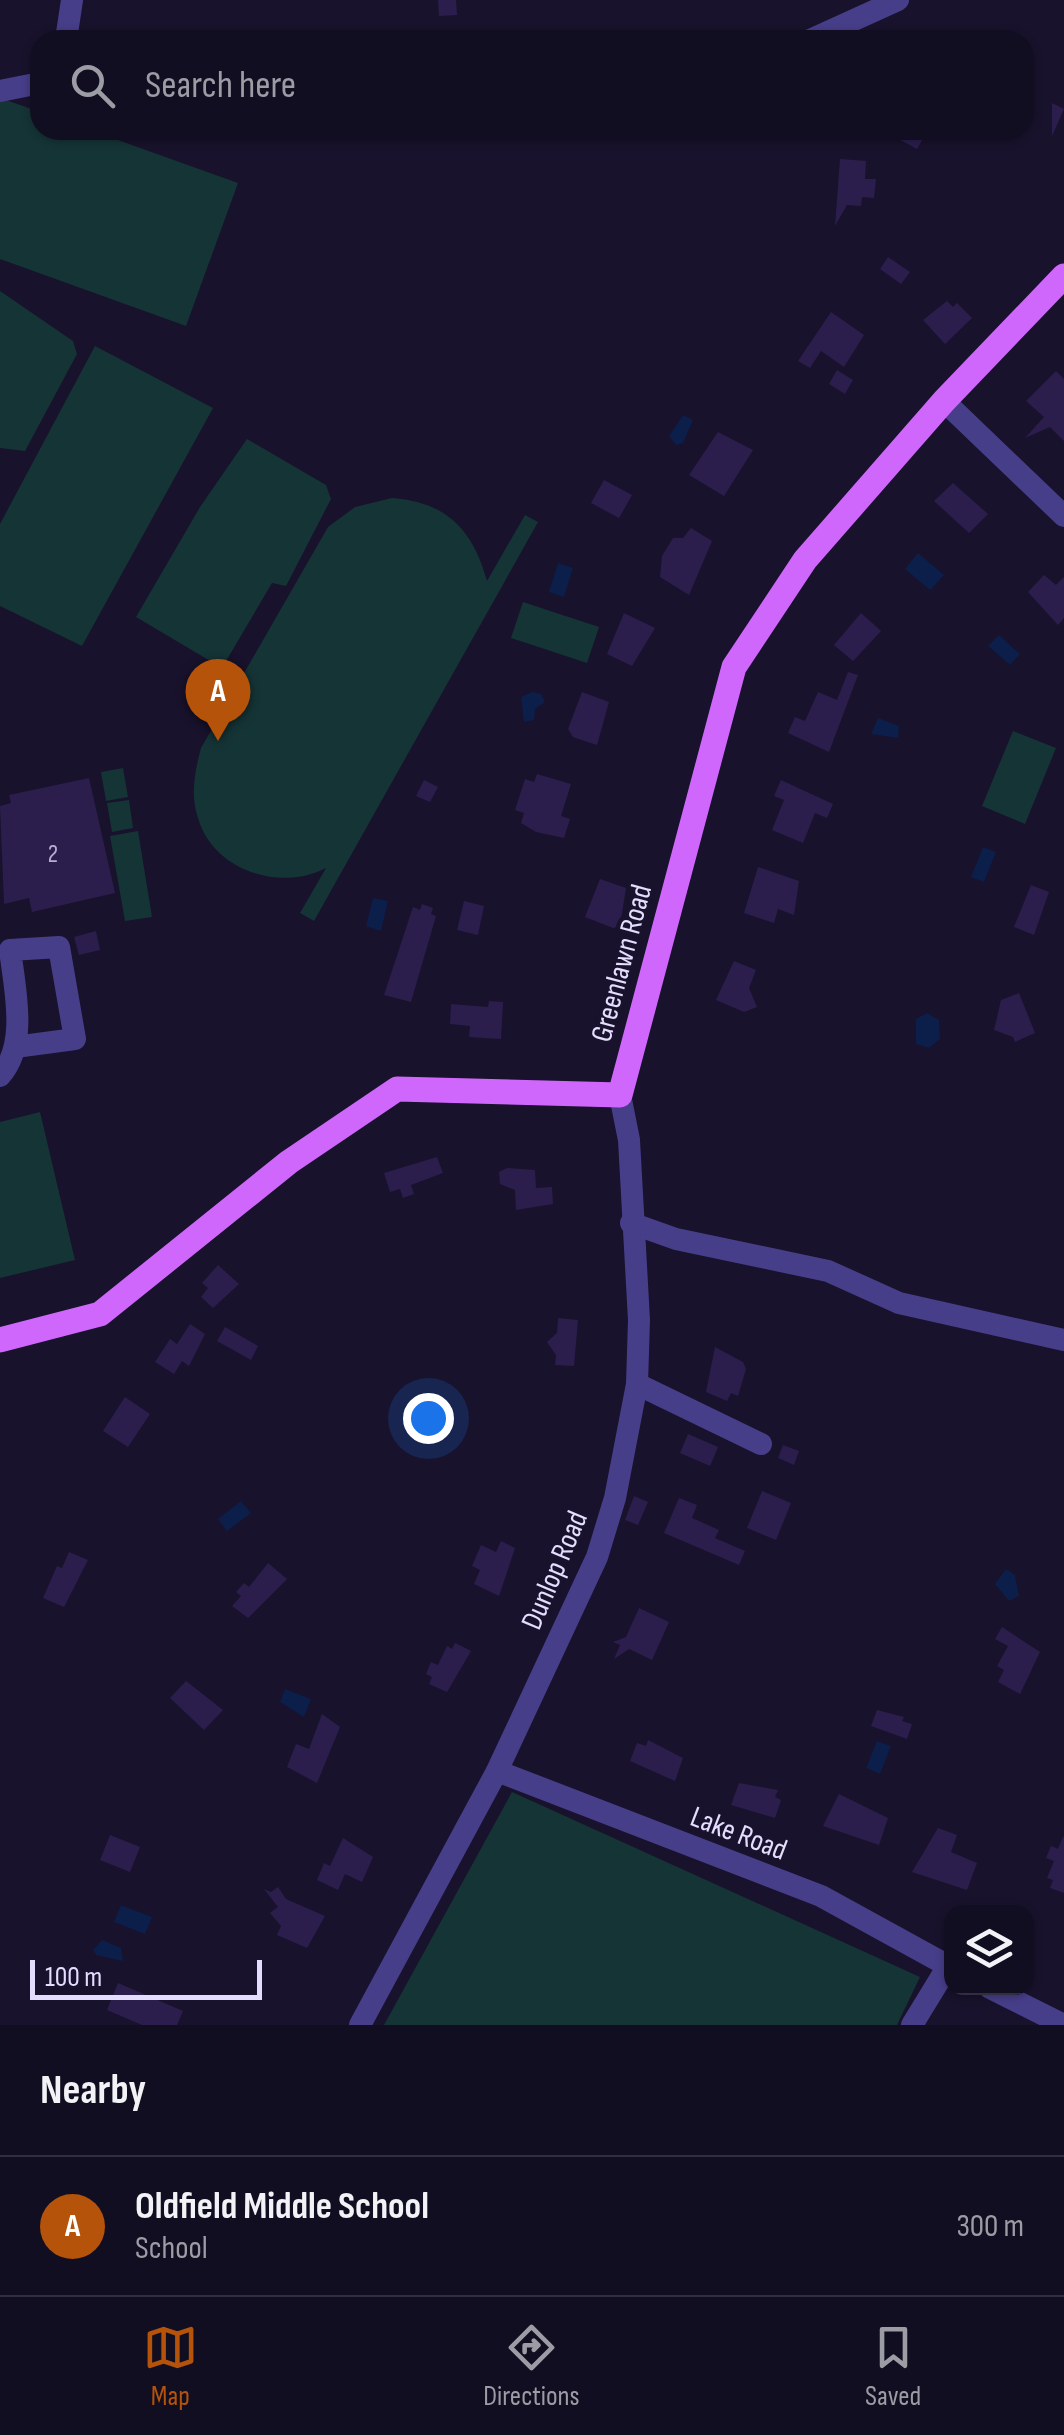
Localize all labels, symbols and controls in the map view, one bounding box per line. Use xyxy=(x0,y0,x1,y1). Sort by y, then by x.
search box xyxy=(30,30,1034,140)
icon: search xyxy=(65,58,120,113)
text: Search here xyxy=(145,63,296,108)
pin: A xyxy=(186,658,250,741)
house number: 2 xyxy=(48,839,58,870)
street label: Greenlawn Road xyxy=(584,881,660,1046)
your location xyxy=(403,1393,454,1444)
street label: Dunlop Road xyxy=(514,1506,596,1635)
street label: Lake Road xyxy=(685,1799,792,1869)
map controls xyxy=(944,1905,1034,1995)
button: layers xyxy=(944,1905,1034,1995)
scale bar xyxy=(30,1955,262,2000)
text: 100 m xyxy=(45,1961,102,1994)
text: Nearby xyxy=(40,2065,146,2116)
text: Oldfield Middle School xyxy=(135,2184,429,2229)
text: A xyxy=(65,2207,80,2246)
text: 300 m xyxy=(956,2207,1024,2246)
text: School xyxy=(135,2229,208,2268)
tab: Map xyxy=(143,2320,198,2413)
tab: Directions xyxy=(483,2320,580,2413)
tab: Saved xyxy=(865,2320,921,2413)

